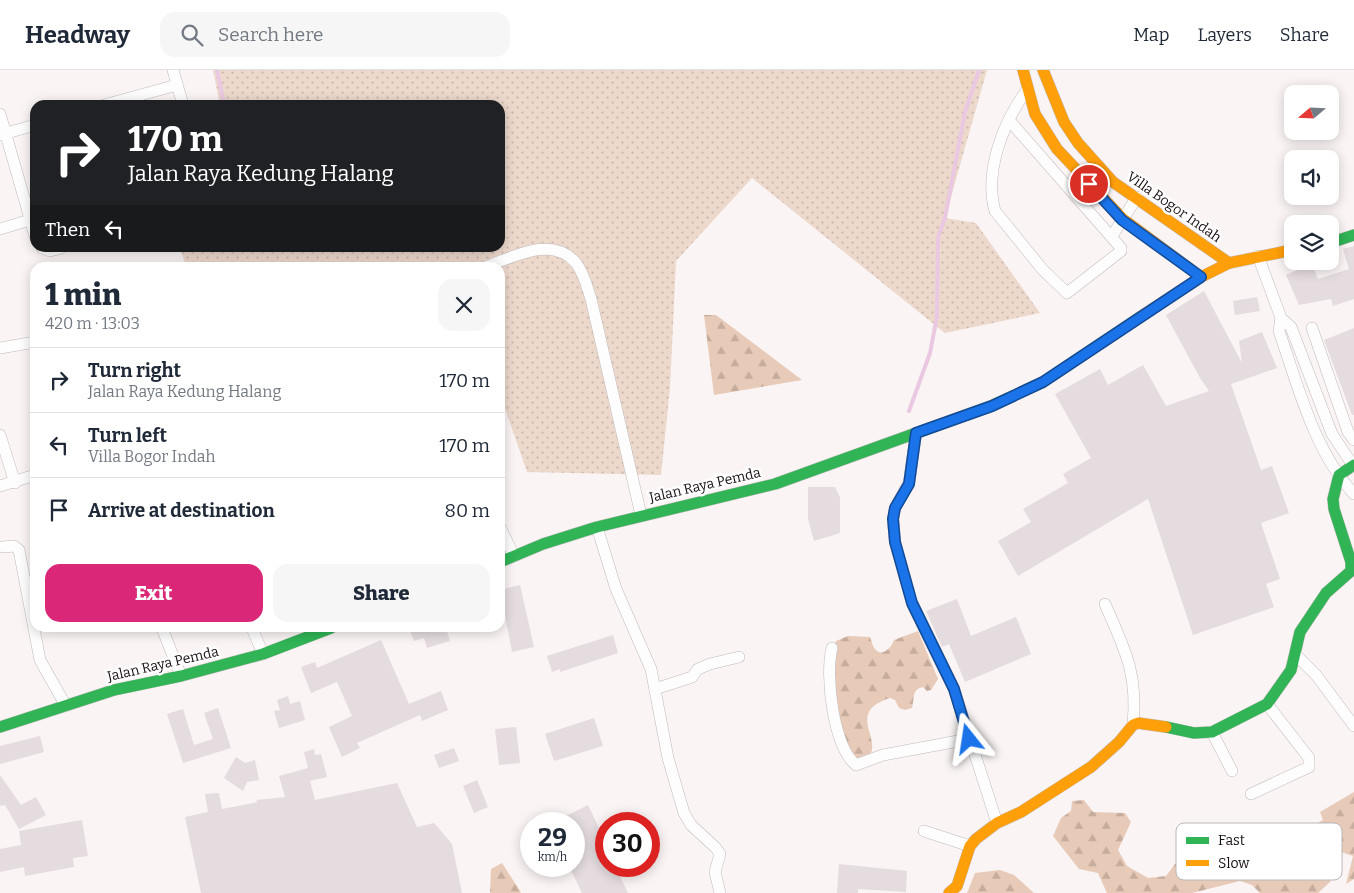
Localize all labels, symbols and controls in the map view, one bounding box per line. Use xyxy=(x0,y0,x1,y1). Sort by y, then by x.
search box xyxy=(160,12,510,57)
text: Headway xyxy=(25,21,130,49)
icon: search xyxy=(178,21,206,49)
text: Search here xyxy=(218,23,324,46)
text: Map xyxy=(1133,24,1169,46)
text: Layers xyxy=(1197,24,1252,46)
text: Share xyxy=(1280,24,1329,46)
north arrow xyxy=(1284,85,1339,140)
map controls xyxy=(1284,85,1339,270)
text: 170 m xyxy=(128,118,223,160)
icon: right xyxy=(45,120,110,185)
button: sound xyxy=(1284,150,1339,205)
text: Jalan Raya Kedung Halang xyxy=(128,160,394,187)
pin xyxy=(1068,163,1110,205)
street label: Villa Bogor Indah xyxy=(1123,168,1225,246)
icon: arrive xyxy=(1075,170,1103,198)
icon: left xyxy=(100,215,128,243)
button: layers xyxy=(1284,215,1339,270)
text: Then xyxy=(45,218,90,241)
text: 1 min xyxy=(45,277,121,313)
button: close xyxy=(438,279,490,331)
text: 420 m · 13:03 xyxy=(45,314,140,333)
text: Turn right xyxy=(88,359,181,382)
icon: right xyxy=(45,366,73,394)
text: 170 m xyxy=(439,369,490,392)
text: Jalan Raya Kedung Halang xyxy=(88,382,281,401)
text: Turn left xyxy=(88,424,167,447)
icon: left xyxy=(45,431,73,459)
text: 170 m xyxy=(439,434,490,457)
text: Villa Bogor Indah xyxy=(88,447,215,466)
street label: Jalan Raya Pemda xyxy=(647,464,763,506)
icon: arrive xyxy=(45,496,73,524)
text: Arrive at destination xyxy=(88,499,275,522)
text: 80 m xyxy=(444,499,490,522)
button: Exit xyxy=(45,564,263,622)
button: Share xyxy=(273,564,490,622)
street label: Jalan Raya Pemda xyxy=(105,643,221,685)
position arrow xyxy=(942,712,994,764)
speed limit sign: 30 xyxy=(595,812,660,877)
text: 29 xyxy=(538,823,567,853)
legend xyxy=(1176,823,1342,880)
text: Fast xyxy=(1218,832,1245,849)
text: km/h xyxy=(538,850,567,864)
text: Slow xyxy=(1218,855,1250,872)

